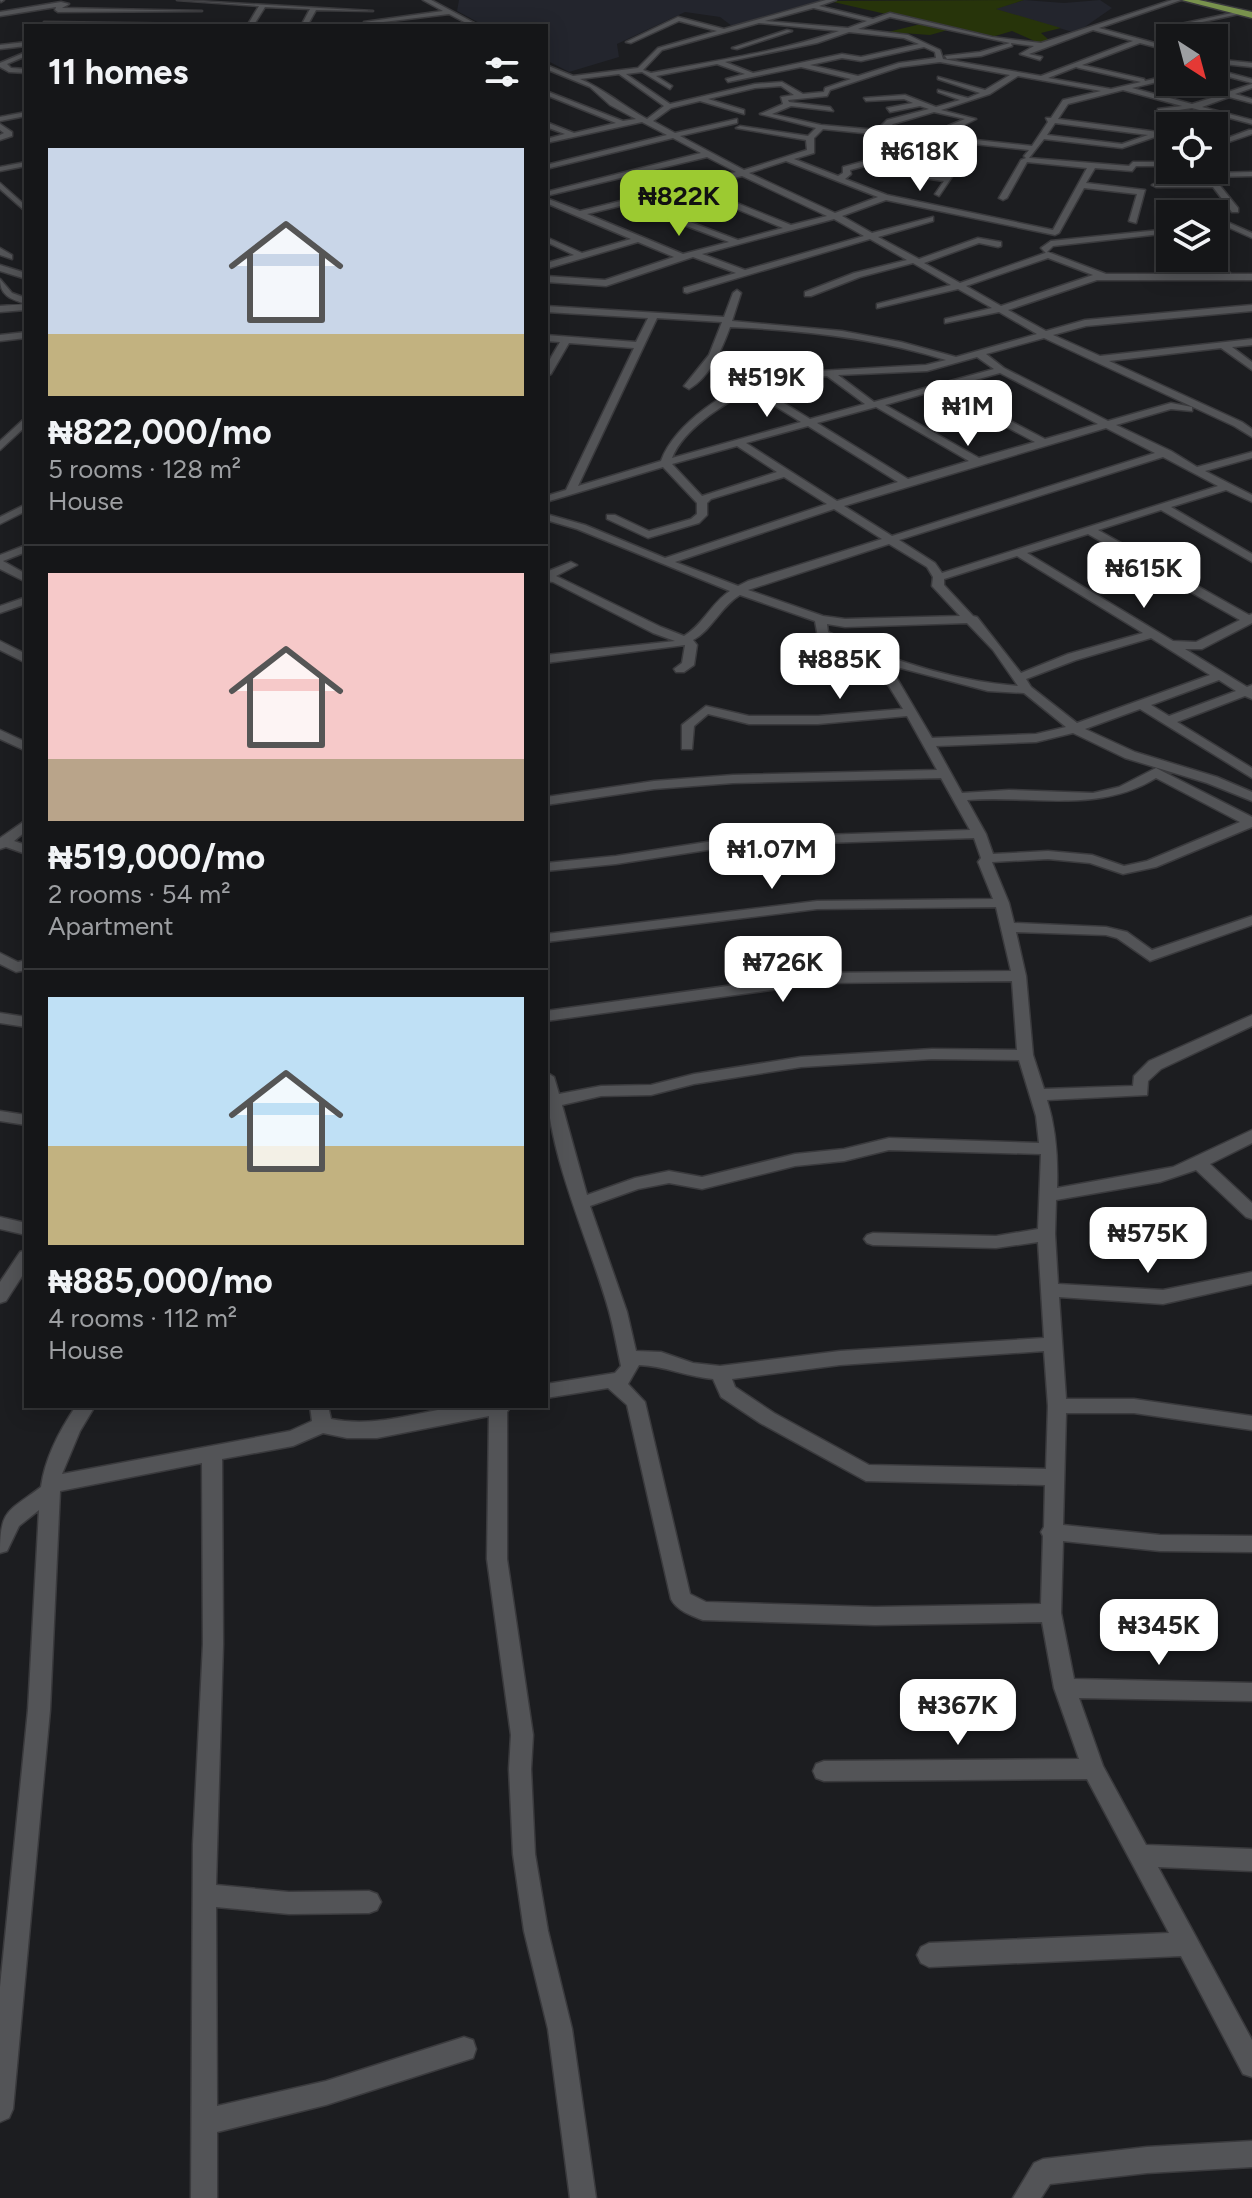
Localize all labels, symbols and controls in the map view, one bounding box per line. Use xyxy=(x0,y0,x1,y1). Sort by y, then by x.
north arrow xyxy=(1156,24,1228,96)
map controls xyxy=(1156,24,1228,272)
icon: filters xyxy=(480,50,524,94)
text: 11 homes xyxy=(48,52,188,93)
button: locate xyxy=(1156,112,1228,184)
pin: ₦618K xyxy=(864,125,976,193)
text: ₦618K xyxy=(881,135,959,167)
pin: ₦822K xyxy=(623,170,735,238)
text: ₦822K xyxy=(638,180,720,212)
icon: home xyxy=(214,200,358,344)
button: layers xyxy=(1156,200,1228,272)
pin: ₦519K xyxy=(711,351,823,419)
text: ₦519K xyxy=(728,361,806,393)
pin: ₦1M xyxy=(929,380,1007,448)
text: ₦1M xyxy=(942,390,994,422)
text: ₦822,000/mo xyxy=(48,412,272,453)
text: 5 rooms · 128 m² xyxy=(48,453,241,485)
text: House xyxy=(48,485,123,517)
pin: ₦615K xyxy=(1088,542,1200,610)
text: ₦615K xyxy=(1105,552,1183,584)
icon: home xyxy=(214,625,358,769)
pin: ₦885K xyxy=(784,633,896,701)
text: ₦885K xyxy=(798,643,882,675)
pin: ₦1.07M xyxy=(707,823,837,891)
text: ₦1.07M xyxy=(727,833,817,865)
text: ₦519,000/mo xyxy=(48,837,265,878)
text: 2 rooms · 54 m² xyxy=(48,878,231,910)
text: Apartment xyxy=(48,910,174,942)
pin: ₦726K xyxy=(727,936,839,1004)
text: ₦726K xyxy=(743,946,823,978)
icon: home xyxy=(214,1049,358,1193)
pin: ₦575K xyxy=(1092,1207,1204,1275)
text: ₦575K xyxy=(1108,1217,1188,1249)
text: ₦885,000/mo xyxy=(48,1261,273,1302)
text: 4 rooms · 112 m² xyxy=(48,1302,237,1334)
text: House xyxy=(48,1334,123,1366)
pin: ₦345K xyxy=(1103,1599,1215,1667)
text: ₦345K xyxy=(1118,1609,1200,1641)
pin: ₦367K xyxy=(902,1679,1014,1747)
text: ₦367K xyxy=(918,1689,998,1721)

